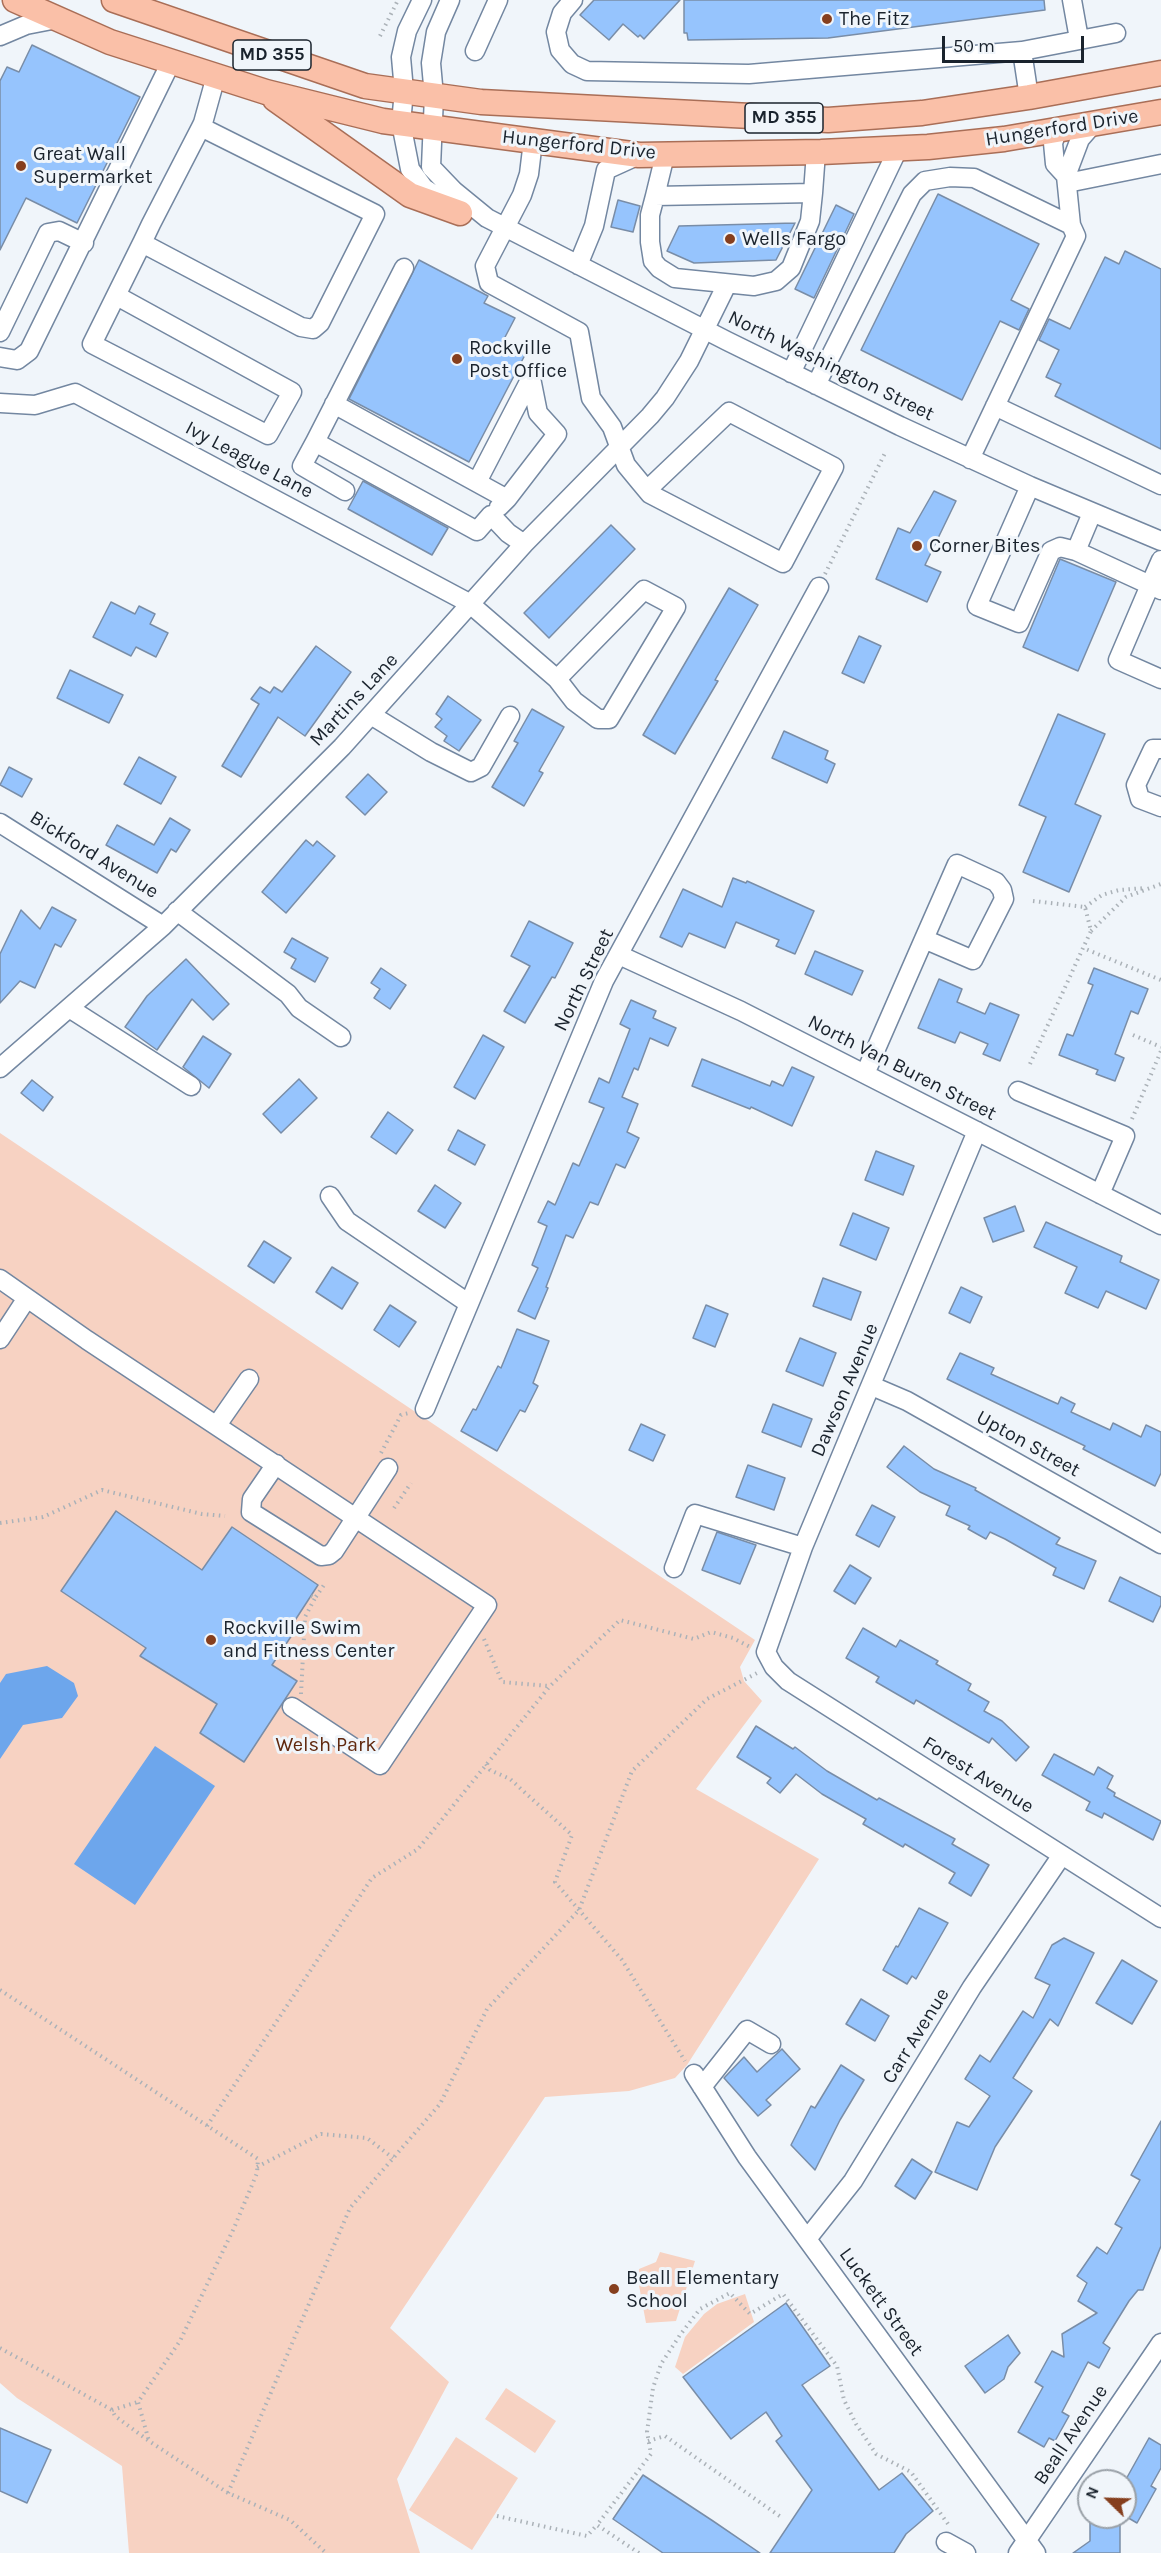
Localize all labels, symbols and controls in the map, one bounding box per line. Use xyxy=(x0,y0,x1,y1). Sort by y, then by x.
place label: The Fitz xyxy=(839,7,910,31)
marker: The Fitz xyxy=(820,12,834,26)
scale bar xyxy=(945,24,1088,62)
text: 50 m xyxy=(953,35,995,57)
road number: MD 355 xyxy=(233,40,311,70)
road number: MD 355 xyxy=(745,103,823,133)
street label: Hungerford Drive xyxy=(984,104,1140,152)
street label: Hungerford Drive xyxy=(501,125,657,165)
place label: Great Wall Supermarket xyxy=(33,142,152,189)
marker: Great Wall Supermarket xyxy=(14,159,28,173)
place label: Wells Fargo xyxy=(742,227,846,251)
marker: Wells Fargo xyxy=(723,232,737,246)
street label: North Washington Street xyxy=(724,306,938,426)
place label: Rockville Post Office xyxy=(469,336,567,383)
marker: Rockville Post Office xyxy=(450,352,464,366)
street label: Ivy League Lane xyxy=(181,416,317,504)
place label: Corner Bites xyxy=(929,534,1040,558)
marker: Corner Bites xyxy=(910,539,924,553)
street label: Martins Lane xyxy=(305,648,403,752)
street label: Bickford Avenue xyxy=(25,806,163,904)
street label: North Street xyxy=(549,925,619,1035)
street label: North Van Buren Street xyxy=(804,1010,1000,1126)
street label: Dawson Avenue xyxy=(806,1320,884,1460)
street label: Upton Street xyxy=(972,1406,1084,1482)
place label: Rockville Swim and Fitness Center xyxy=(223,1616,394,1663)
marker: Rockville Swim and Fitness Center xyxy=(204,1633,218,1647)
street label: Forest Avenue xyxy=(918,1731,1038,1819)
park label: Welsh Park xyxy=(275,1733,377,1757)
street label: Carr Avenue xyxy=(877,1984,955,2088)
street label: Luckett Street xyxy=(834,2243,928,2361)
place label: Beall Elementary School xyxy=(626,2266,779,2313)
marker: Beall Elementary School xyxy=(607,2282,621,2296)
street label: Beall Avenue xyxy=(1029,2380,1113,2490)
north arrow xyxy=(1077,2469,1137,2529)
text: N xyxy=(1081,2484,1103,2502)

